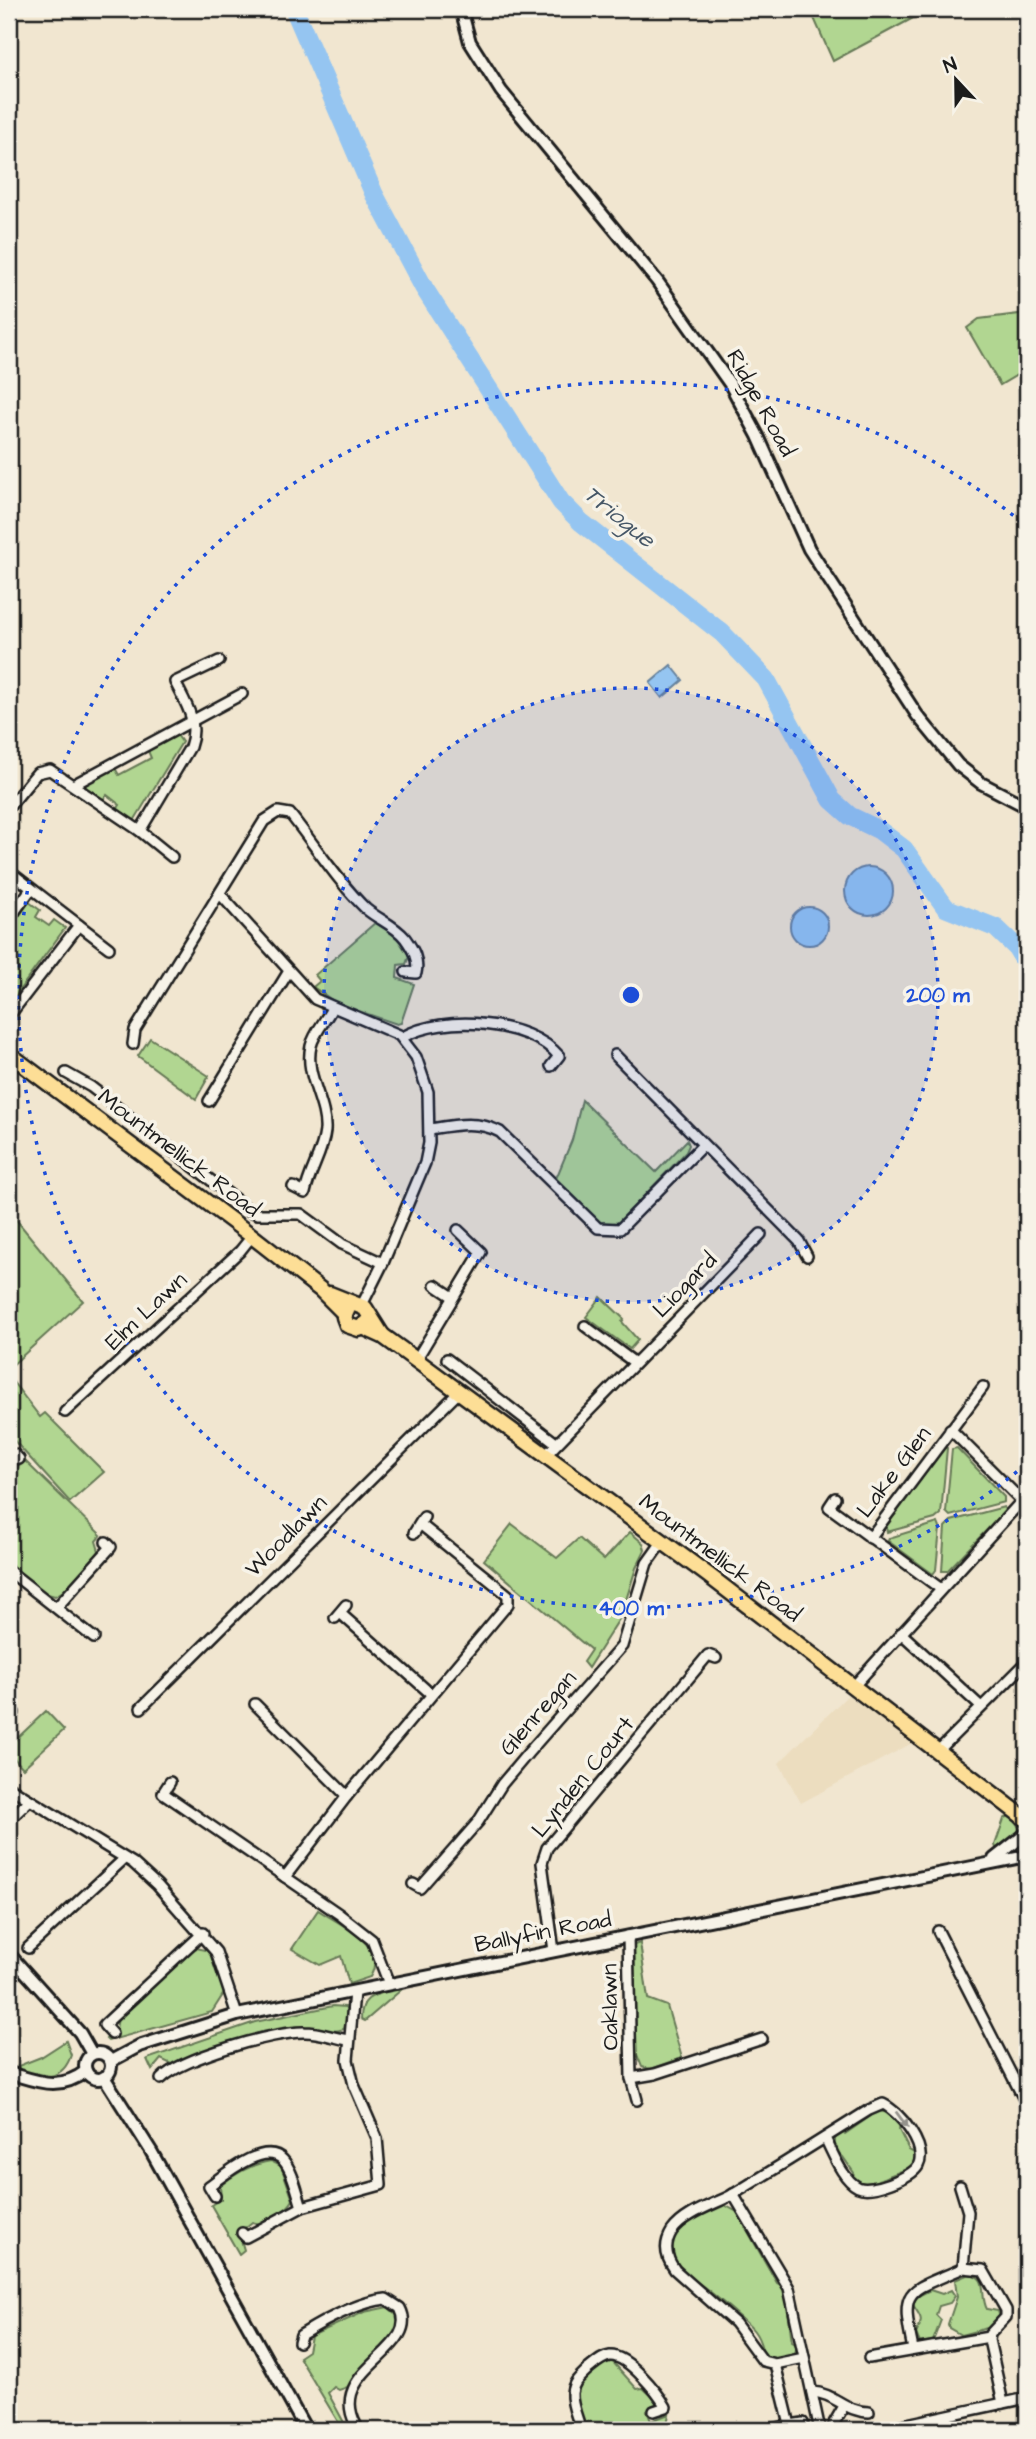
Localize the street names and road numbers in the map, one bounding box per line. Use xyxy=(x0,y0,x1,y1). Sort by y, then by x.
street label: Ridge Road xyxy=(718,344,804,463)
street label: Mountmellick Road xyxy=(91,1081,267,1225)
street label: Liogard xyxy=(646,1245,725,1326)
street label: Elm Lawn xyxy=(98,1264,194,1358)
street label: Lake Glen xyxy=(849,1420,939,1524)
street label: Mountmellick Road xyxy=(632,1486,808,1630)
street label: Woodlawn xyxy=(238,1488,334,1584)
street label: Glenregan xyxy=(492,1663,585,1763)
street label: Lynden Court xyxy=(524,1709,643,1845)
street label: Ballyfin Road xyxy=(472,1903,614,1962)
street label: Oaklawn xyxy=(593,1963,627,2051)

